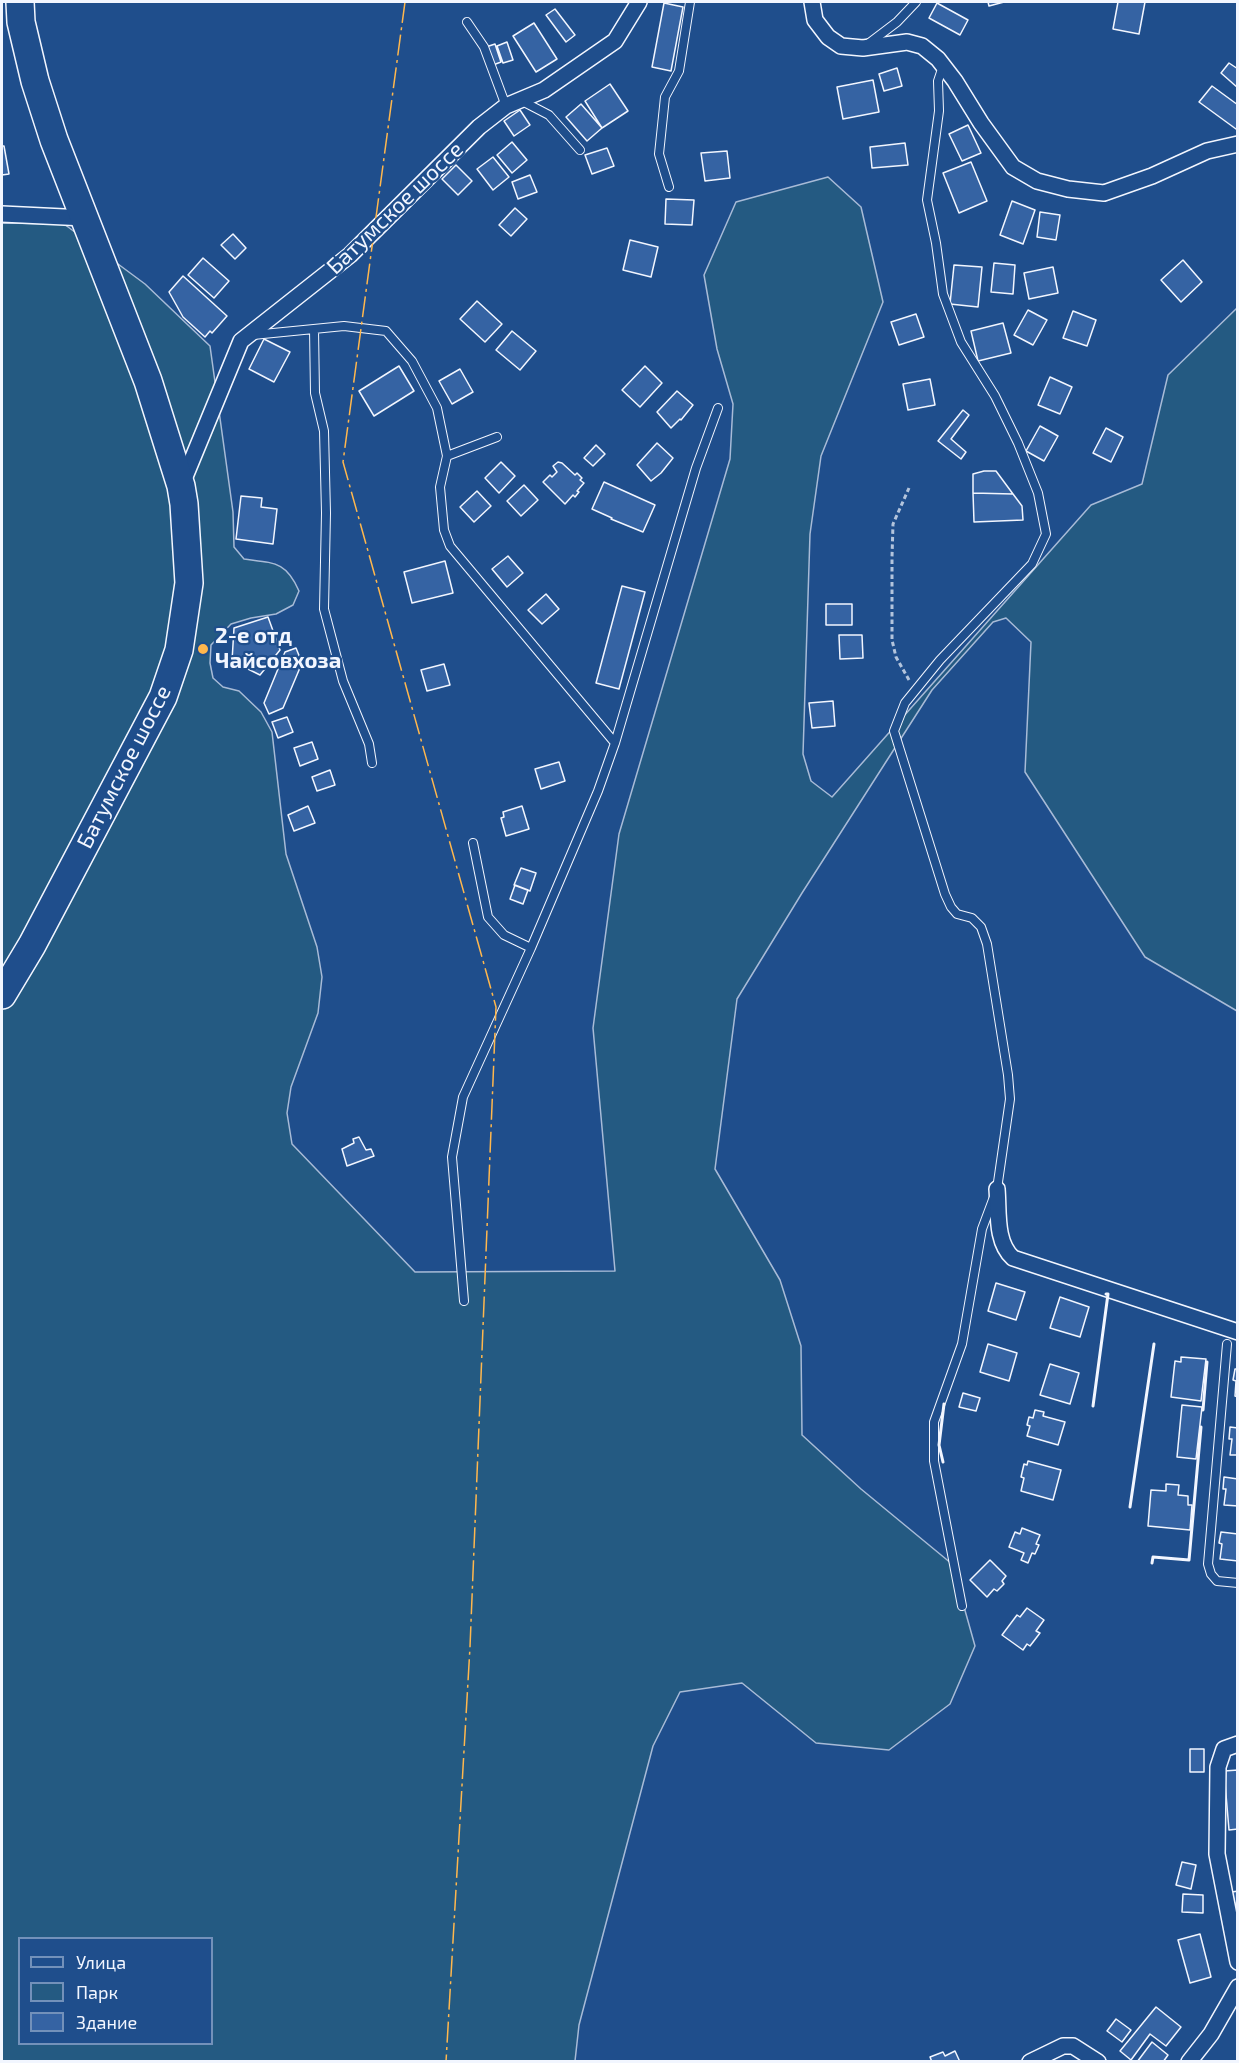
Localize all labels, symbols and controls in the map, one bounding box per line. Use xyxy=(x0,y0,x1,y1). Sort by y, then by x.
street label: Батумское шоссе xyxy=(321,136,469,280)
place label: 2-е отд Чайсовхоза xyxy=(215,623,341,674)
marker: 2-е отд Чайсовхоза xyxy=(196,642,210,656)
street label: Батумское шоссе xyxy=(71,681,177,853)
legend xyxy=(18,1937,213,2045)
text: Улица xyxy=(76,1951,126,1973)
text: Парк xyxy=(76,1981,118,2003)
text: Здание xyxy=(76,2011,137,2033)

